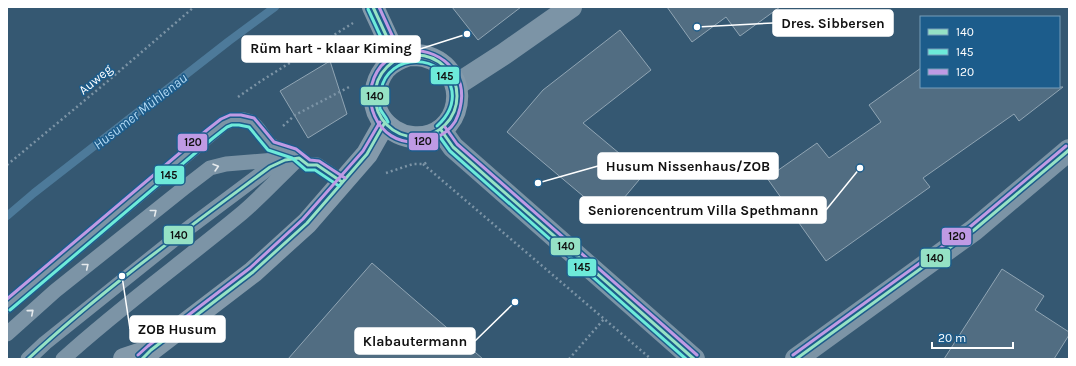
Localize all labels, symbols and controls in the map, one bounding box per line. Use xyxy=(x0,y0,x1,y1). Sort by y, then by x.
callout: Dres. Sibbersen xyxy=(773,10,893,36)
text: Dres. Sibbersen xyxy=(781,15,885,32)
legend xyxy=(920,16,1060,88)
text: 140 xyxy=(956,25,974,39)
callout: Rüm hart - klaar Kiming xyxy=(242,36,420,62)
text: Rüm hart - klaar Kiming xyxy=(250,40,412,57)
text: 145 xyxy=(956,45,974,59)
street label: Auweg xyxy=(76,61,115,98)
text: 120 xyxy=(956,65,974,79)
line badge: 145 xyxy=(430,66,460,85)
water label: Husumer Mühlenau xyxy=(90,69,191,153)
text: 145 xyxy=(437,70,453,83)
line badge: 140 xyxy=(360,86,390,106)
text: 140 xyxy=(366,90,384,103)
line badge: 120 xyxy=(408,132,439,151)
line badge: 120 xyxy=(177,133,208,152)
text: 120 xyxy=(414,135,432,148)
text: 120 xyxy=(184,136,202,149)
callout: Husum Nissenhaus/ZOB xyxy=(598,153,778,179)
text: Husum Nissenhaus/ZOB xyxy=(606,158,770,175)
one-way arrow xyxy=(212,163,219,172)
line badge: 145 xyxy=(154,165,185,185)
text: 145 xyxy=(161,169,177,182)
callout: Seniorencentrum Villa Spethmann xyxy=(580,197,826,223)
text: Seniorencentrum Villa Spethmann xyxy=(588,202,818,219)
one-way arrow xyxy=(150,209,157,216)
line badge: 140 xyxy=(163,225,194,245)
line badge: 120 xyxy=(941,227,972,246)
text: 140 xyxy=(170,229,188,242)
text: 120 xyxy=(948,230,966,243)
line badge: 140 xyxy=(550,237,581,256)
text: 140 xyxy=(557,240,575,253)
line badge: 140 xyxy=(920,248,951,268)
text: 140 xyxy=(926,252,944,265)
line badge: 145 xyxy=(567,258,597,277)
text: 145 xyxy=(574,261,590,274)
one-way arrow xyxy=(81,264,88,271)
one-way arrow xyxy=(26,309,34,317)
callout: ZOB Husum xyxy=(130,316,225,342)
text: ZOB Husum xyxy=(137,321,217,338)
scale bar xyxy=(932,324,1013,350)
callout: Klabautermann xyxy=(355,328,475,354)
text: 20 m xyxy=(938,331,966,345)
text: Klabautermann xyxy=(363,333,467,350)

